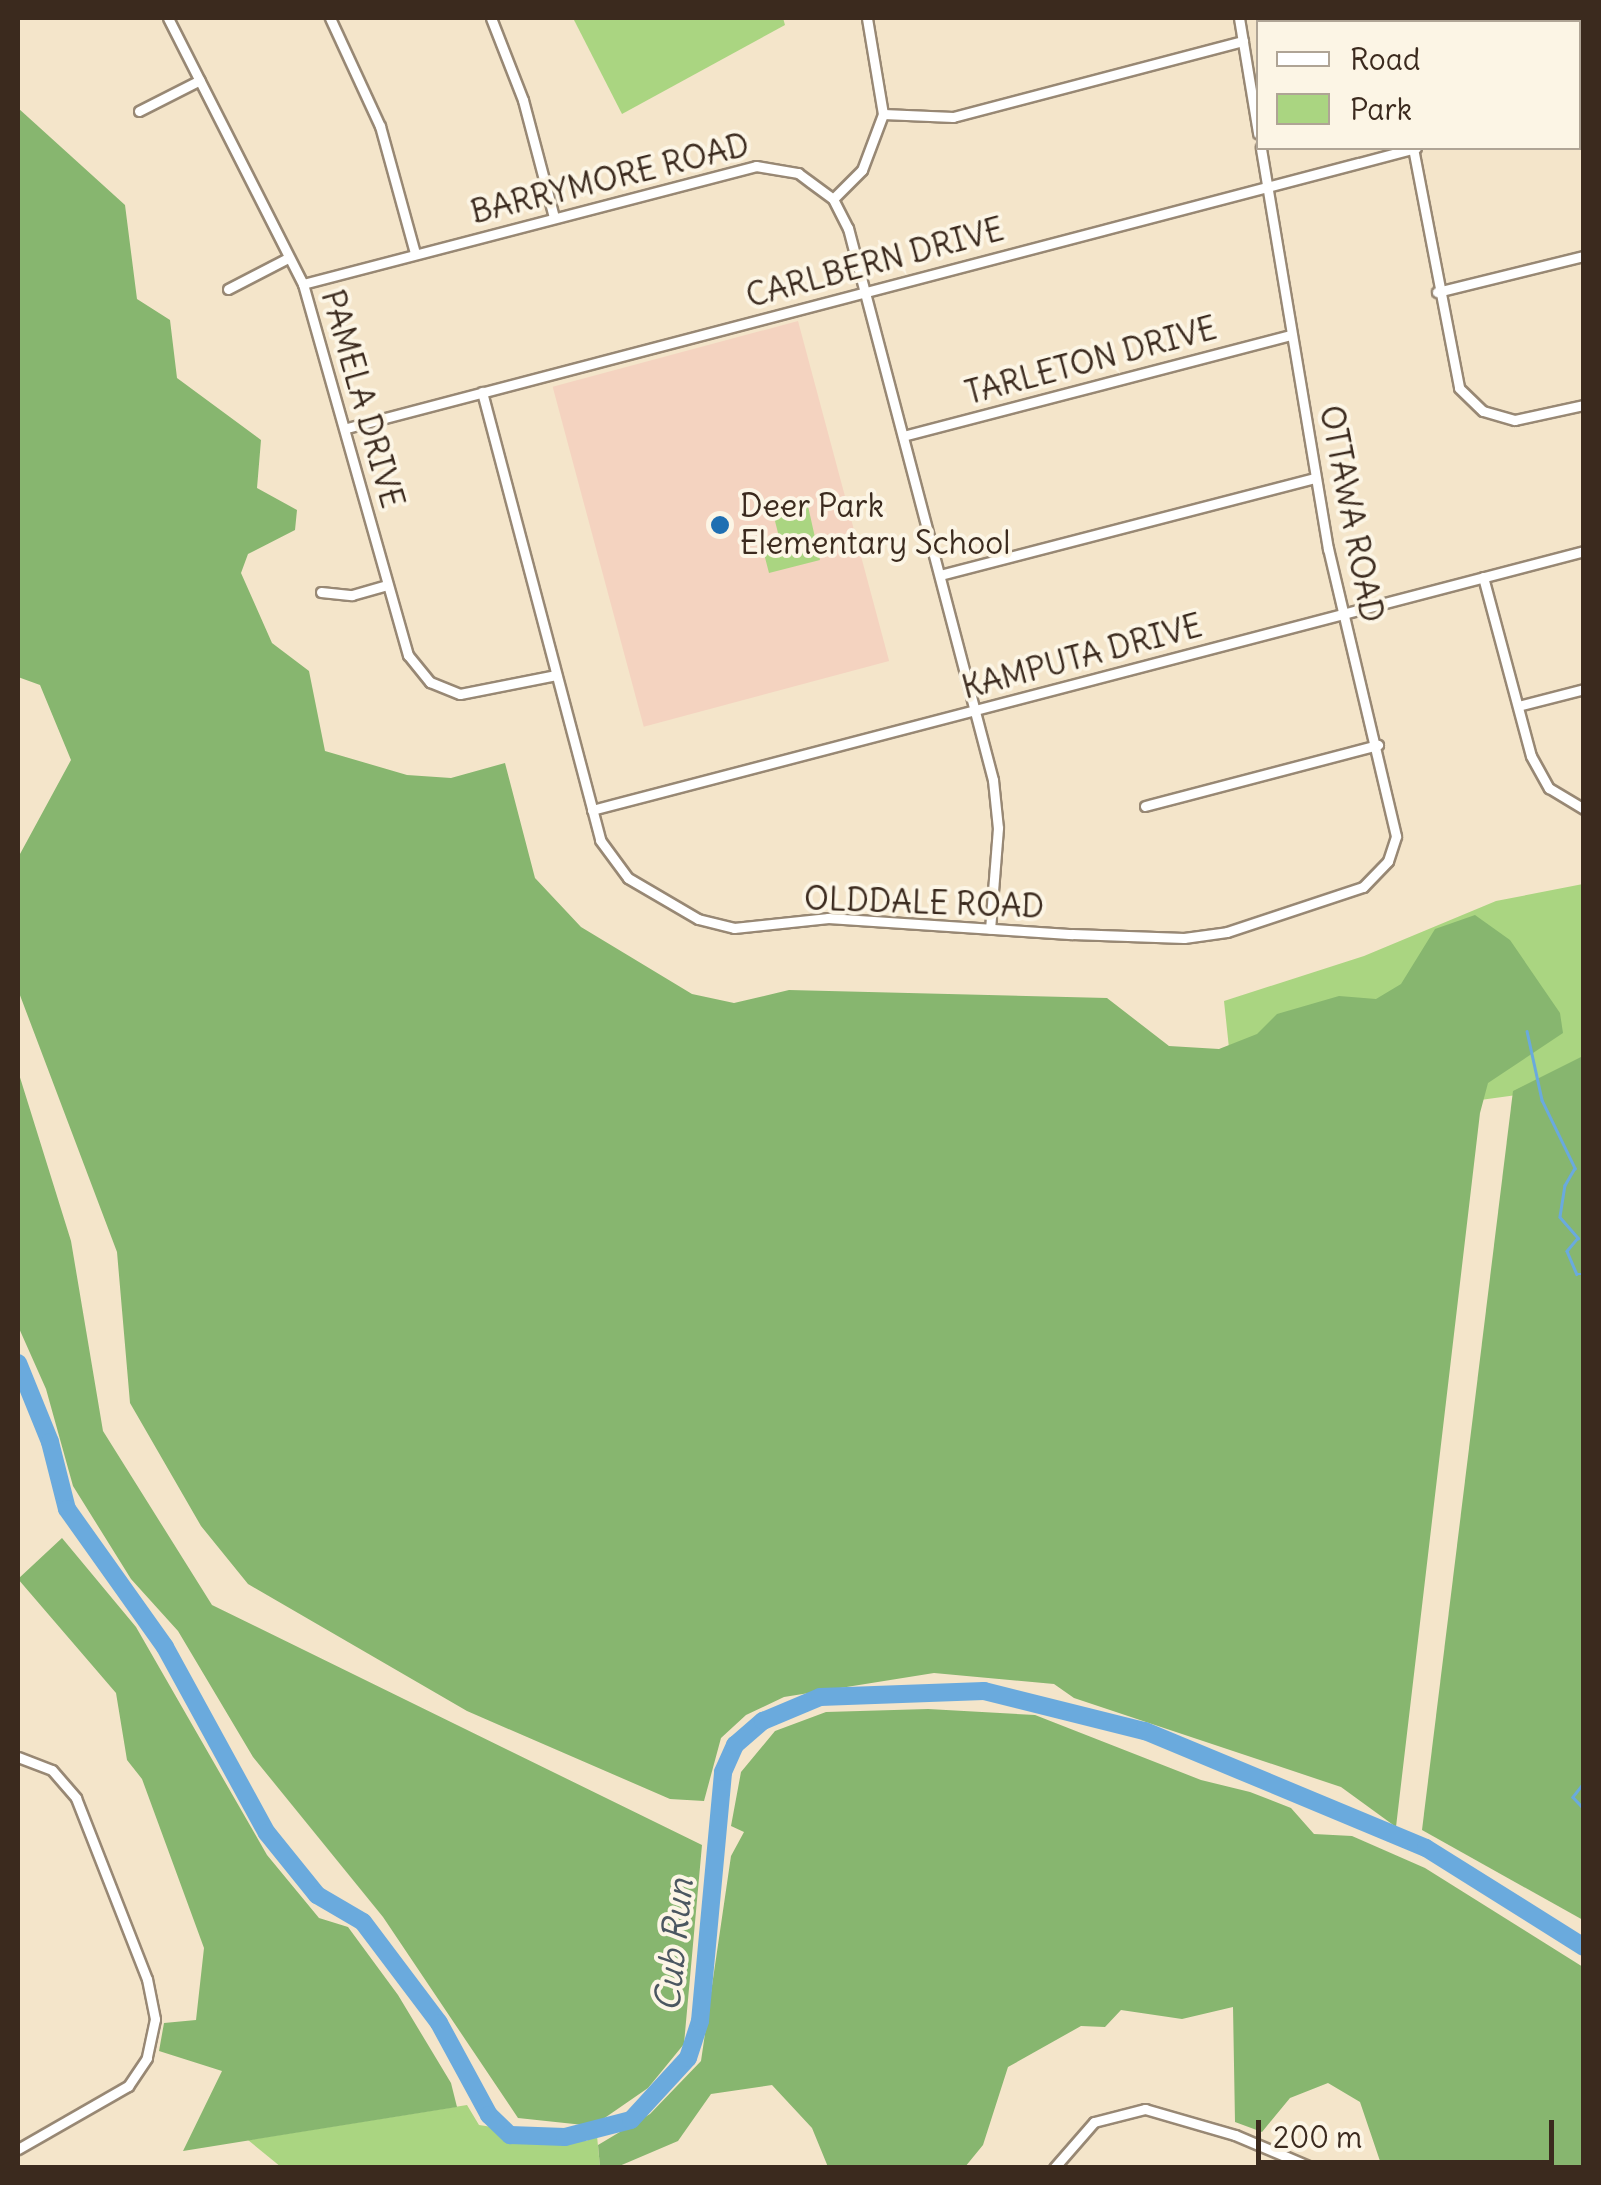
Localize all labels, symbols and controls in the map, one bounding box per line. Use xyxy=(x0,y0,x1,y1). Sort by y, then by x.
legend xyxy=(1256,20,1581,150)
text: Road xyxy=(1350,40,1420,78)
text: Park xyxy=(1350,90,1412,128)
street label: BARRYMORE ROAD xyxy=(467,126,753,232)
street label: CARLBERN DRIVE xyxy=(742,210,1008,316)
street label: PAMELA DRIVE xyxy=(313,286,411,512)
street label: TARLETON DRIVE xyxy=(961,309,1221,413)
street label: OTTAWA ROAD xyxy=(1311,402,1391,626)
place label: Deer Park Elementary School xyxy=(740,488,1010,563)
marker: Deer Park Elementary School xyxy=(709,514,731,536)
street label: KAMPUTA DRIVE xyxy=(958,607,1206,707)
street label: OLDDALE ROAD xyxy=(803,880,1045,926)
water label: Cub Run xyxy=(645,1876,701,2014)
scale bar xyxy=(1261,2100,1558,2162)
text: 200 m xyxy=(1273,2118,1362,2156)

